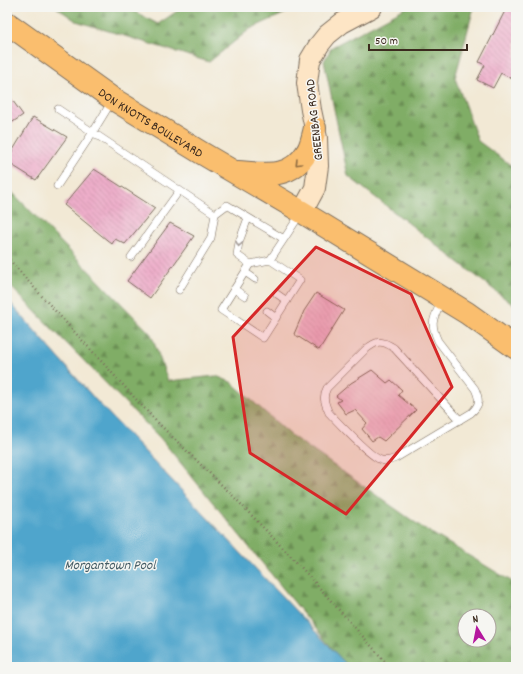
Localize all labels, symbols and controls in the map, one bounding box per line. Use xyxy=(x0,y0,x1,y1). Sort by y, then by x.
scale bar xyxy=(369,26,467,52)
text: 50 m xyxy=(375,33,398,50)
street label: GREENBAG ROAD xyxy=(302,78,329,161)
street label: DON KNOTTS BOULEVARD xyxy=(93,84,206,164)
one-way arrow xyxy=(295,158,303,165)
one-way arrow xyxy=(235,240,244,247)
water label: Morgantown Pool xyxy=(64,556,157,576)
north arrow xyxy=(457,608,497,648)
text: N xyxy=(472,612,480,628)

